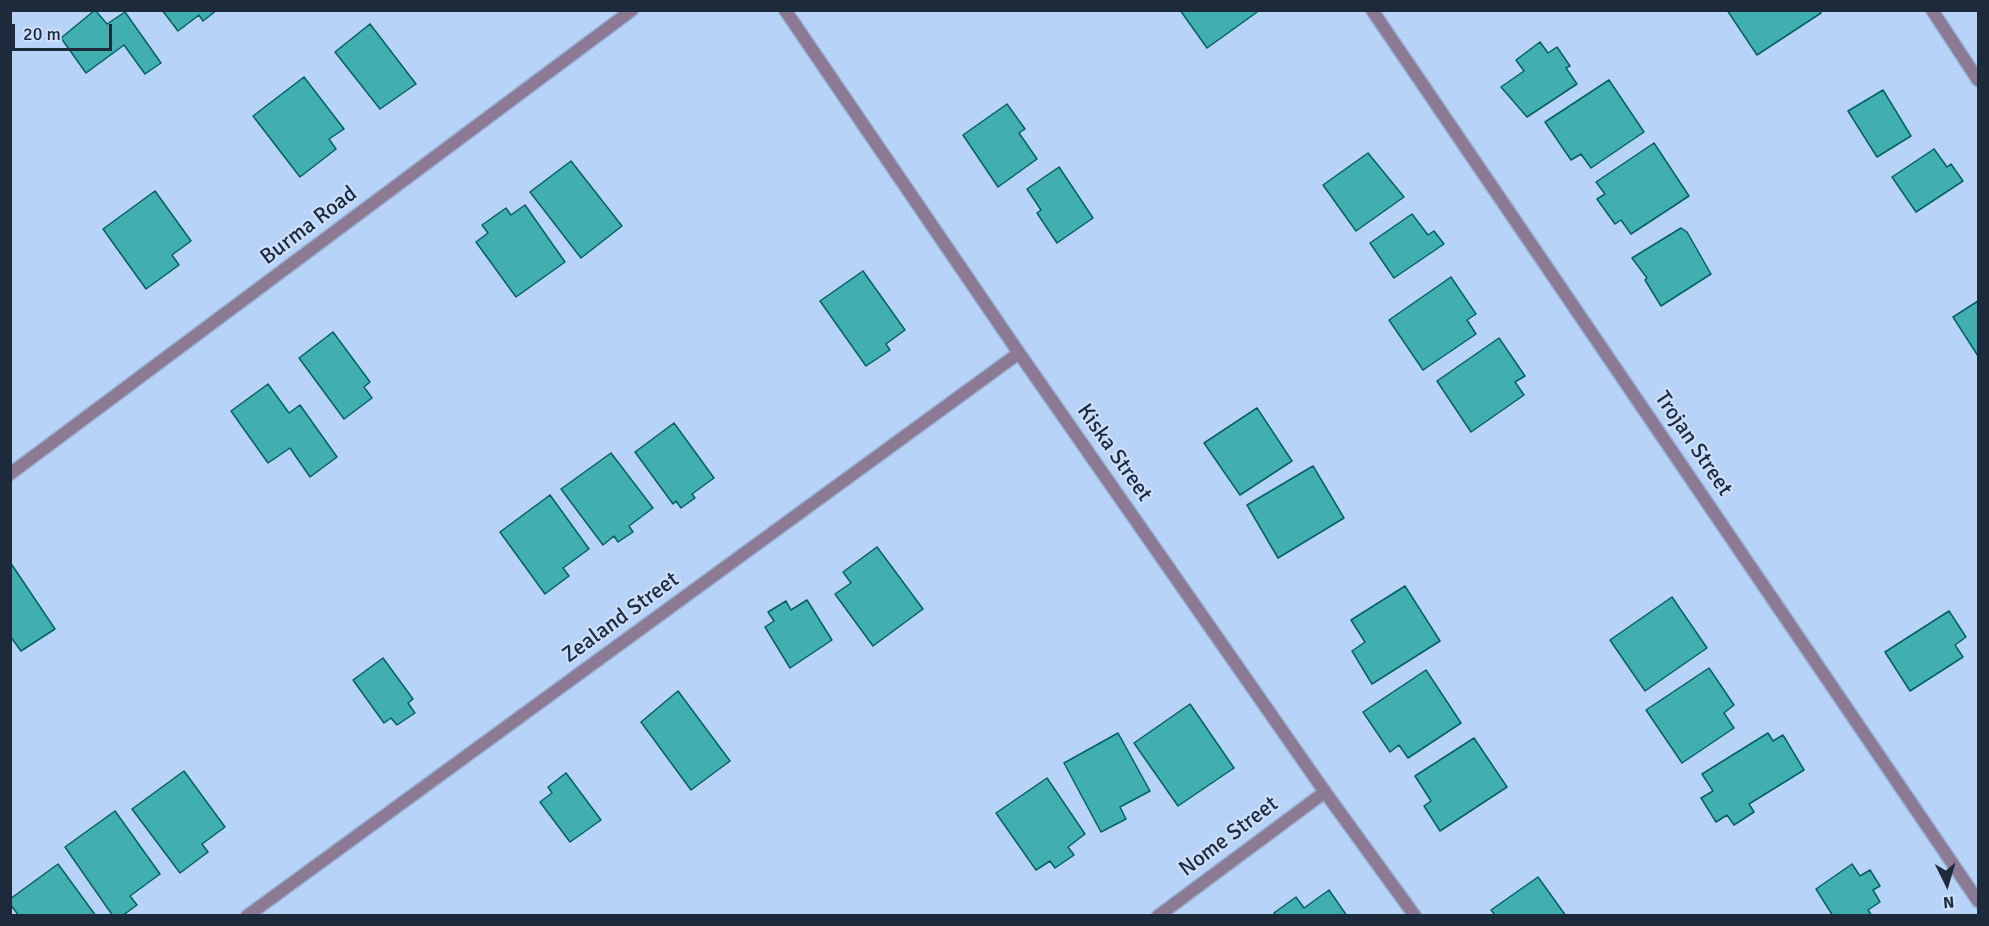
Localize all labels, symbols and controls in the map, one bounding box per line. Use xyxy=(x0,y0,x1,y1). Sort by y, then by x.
scale bar xyxy=(15,12,116,50)
text: 20 m xyxy=(23,23,61,45)
street label: Burma Road xyxy=(256,181,362,271)
street label: Trojan Street xyxy=(1648,387,1738,501)
street label: Kiska Street xyxy=(1071,399,1157,507)
street label: Zealand Street xyxy=(558,567,684,669)
street label: Nome Street xyxy=(1174,791,1284,883)
north arrow xyxy=(1917,854,1977,914)
text: N xyxy=(1942,891,1955,912)

